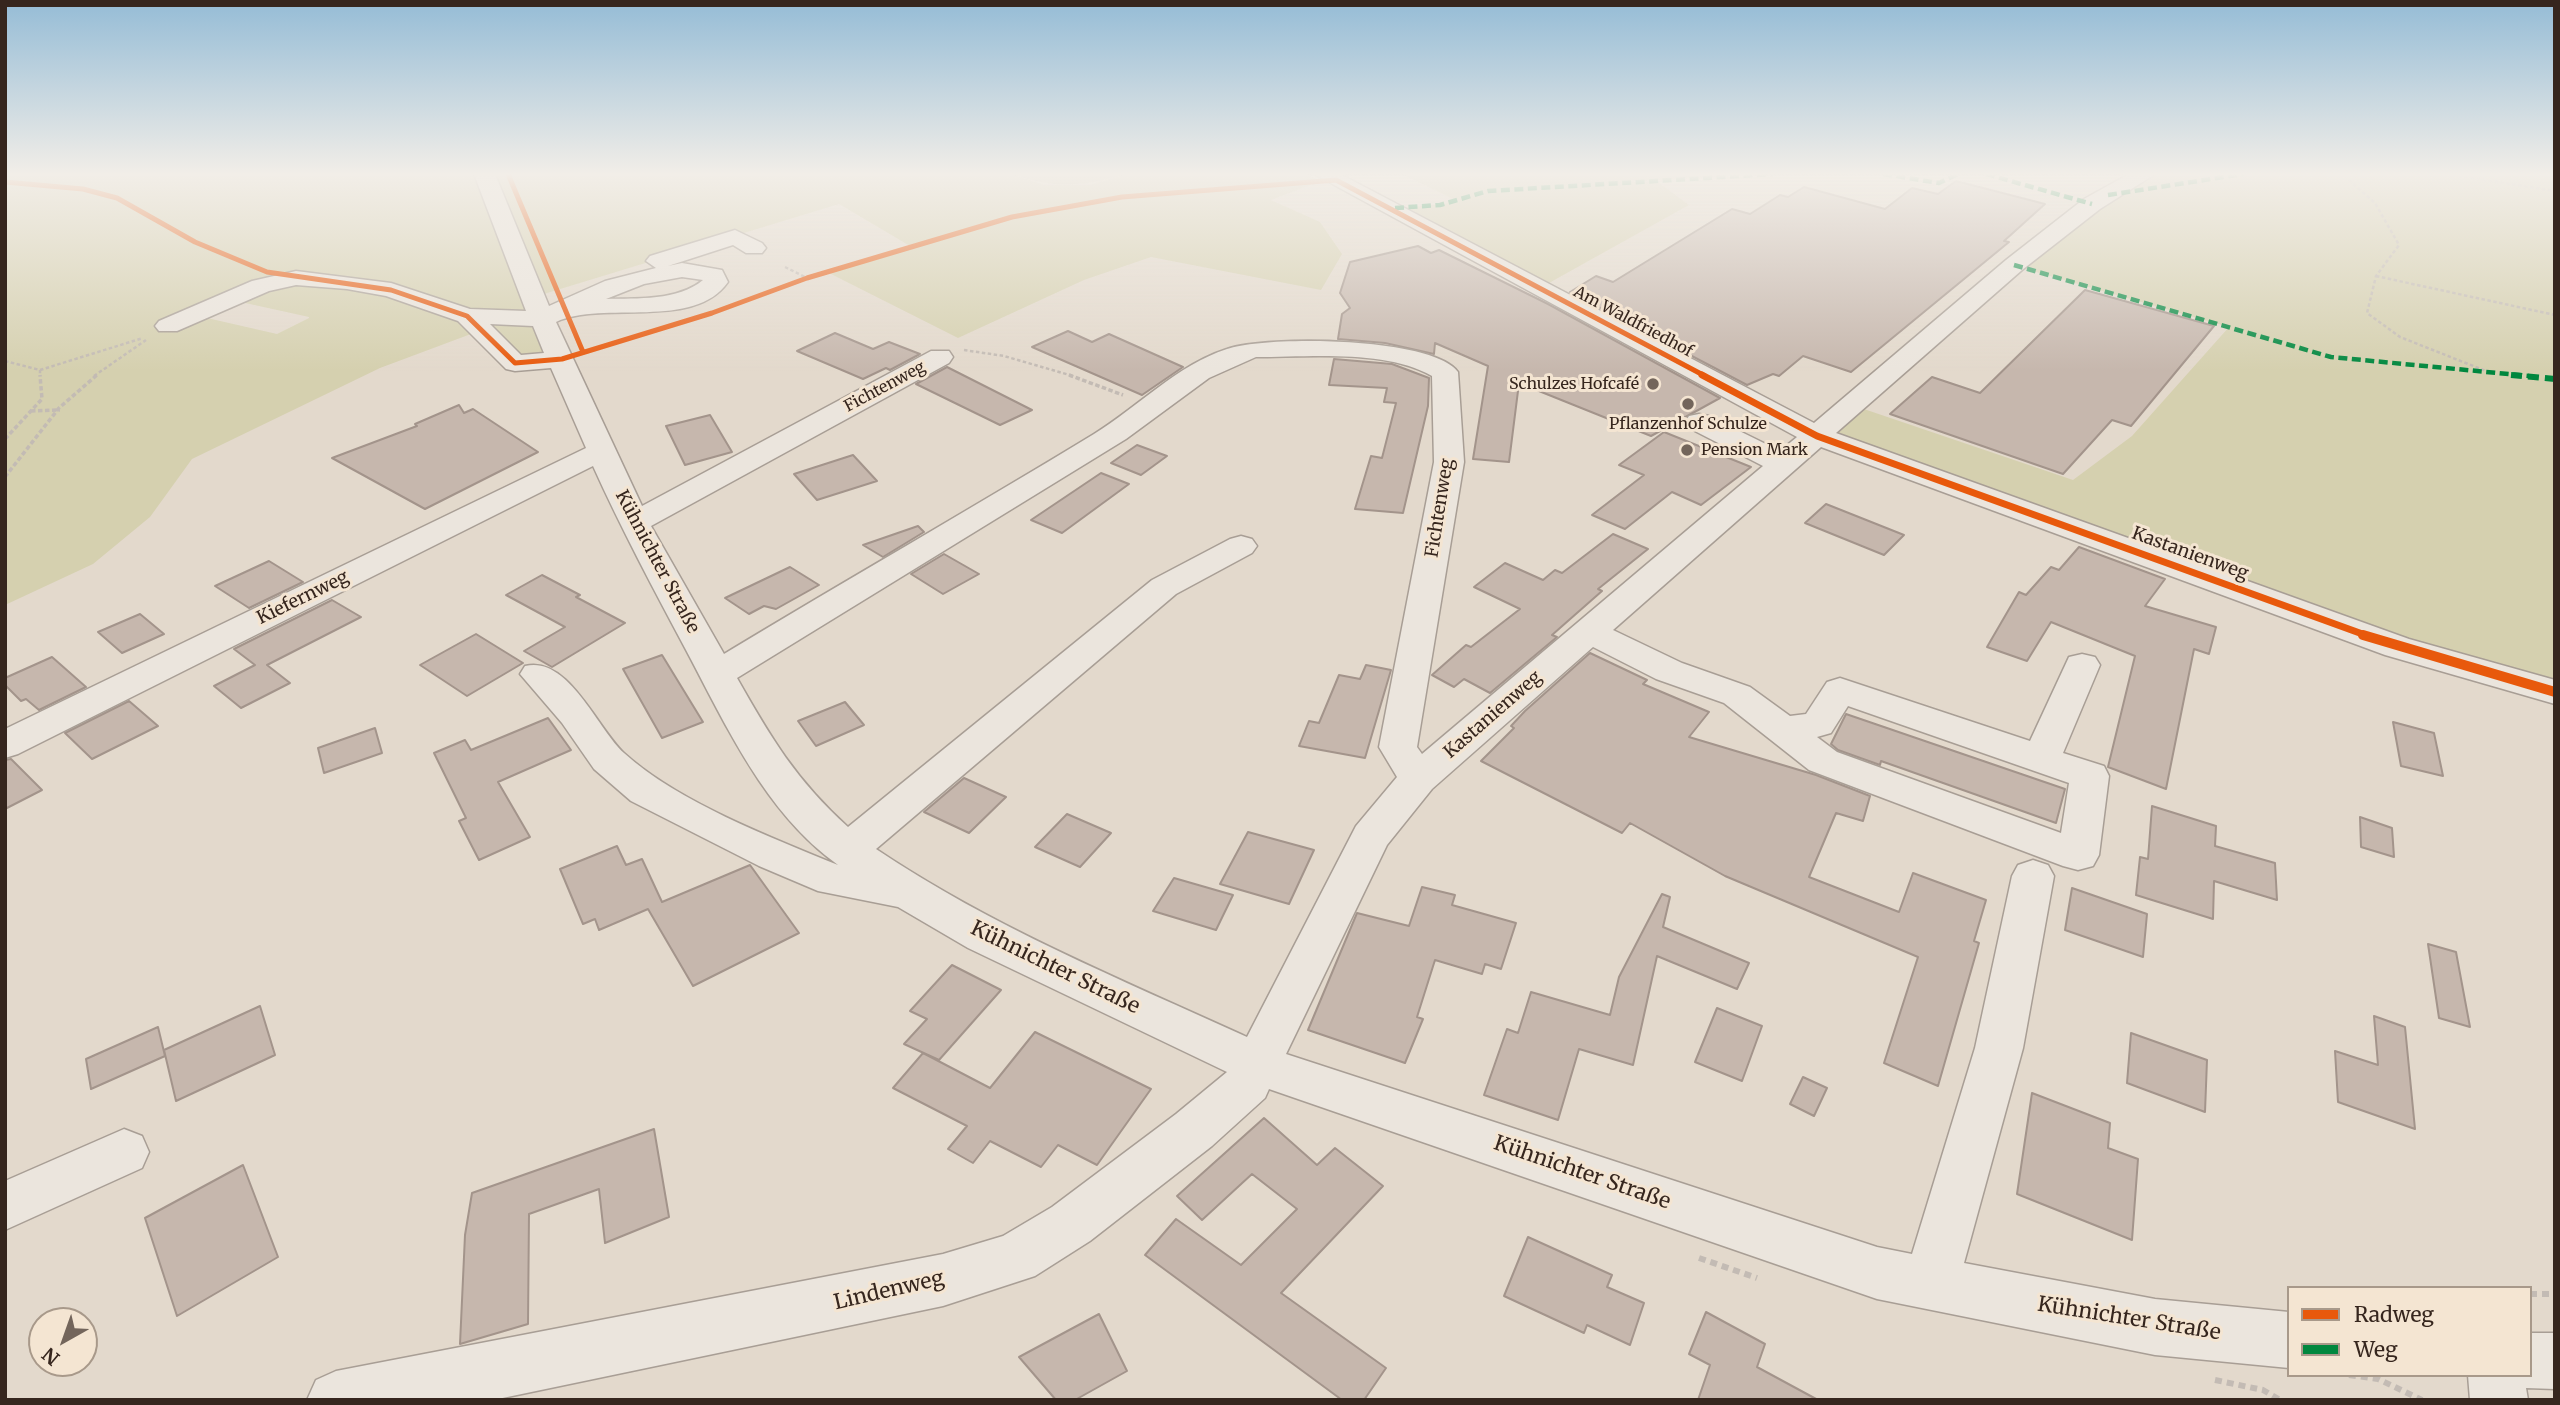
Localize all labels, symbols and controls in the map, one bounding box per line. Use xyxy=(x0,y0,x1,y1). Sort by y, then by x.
street label: Am Waldfriedhof xyxy=(1570,282,1696,362)
street label: Fichtenweg xyxy=(841,358,929,416)
place label: Schulzes Hofcafé xyxy=(1509,374,1639,394)
marker: Schulzes Hofcafé xyxy=(1645,376,1661,392)
marker: Pflanzenhof Schulze xyxy=(1680,396,1696,412)
place label: Pflanzenhof Schulze xyxy=(1609,414,1767,434)
place label: Pension Mark xyxy=(1701,440,1808,460)
marker: Pension Mark xyxy=(1679,442,1695,458)
street label: Fichtenweg xyxy=(1422,457,1458,559)
street label: Kühnichter Straße xyxy=(610,487,704,637)
street label: Kastanienweg xyxy=(2129,523,2251,585)
street label: Kiefernweg xyxy=(254,567,352,629)
street label: Kastanienweg xyxy=(1440,667,1546,763)
street label: Kühnichter Straße xyxy=(966,916,1144,1020)
street label: Kühnichter Straße xyxy=(1490,1131,1674,1215)
street label: Lindenweg xyxy=(831,1266,947,1316)
legend xyxy=(2287,1286,2532,1377)
street label: Kühnichter Straße xyxy=(2036,1292,2222,1346)
text: Radweg xyxy=(2354,1301,2434,1328)
north arrow xyxy=(28,1307,98,1377)
text: Weg xyxy=(2354,1336,2398,1363)
text: N xyxy=(37,1343,64,1371)

